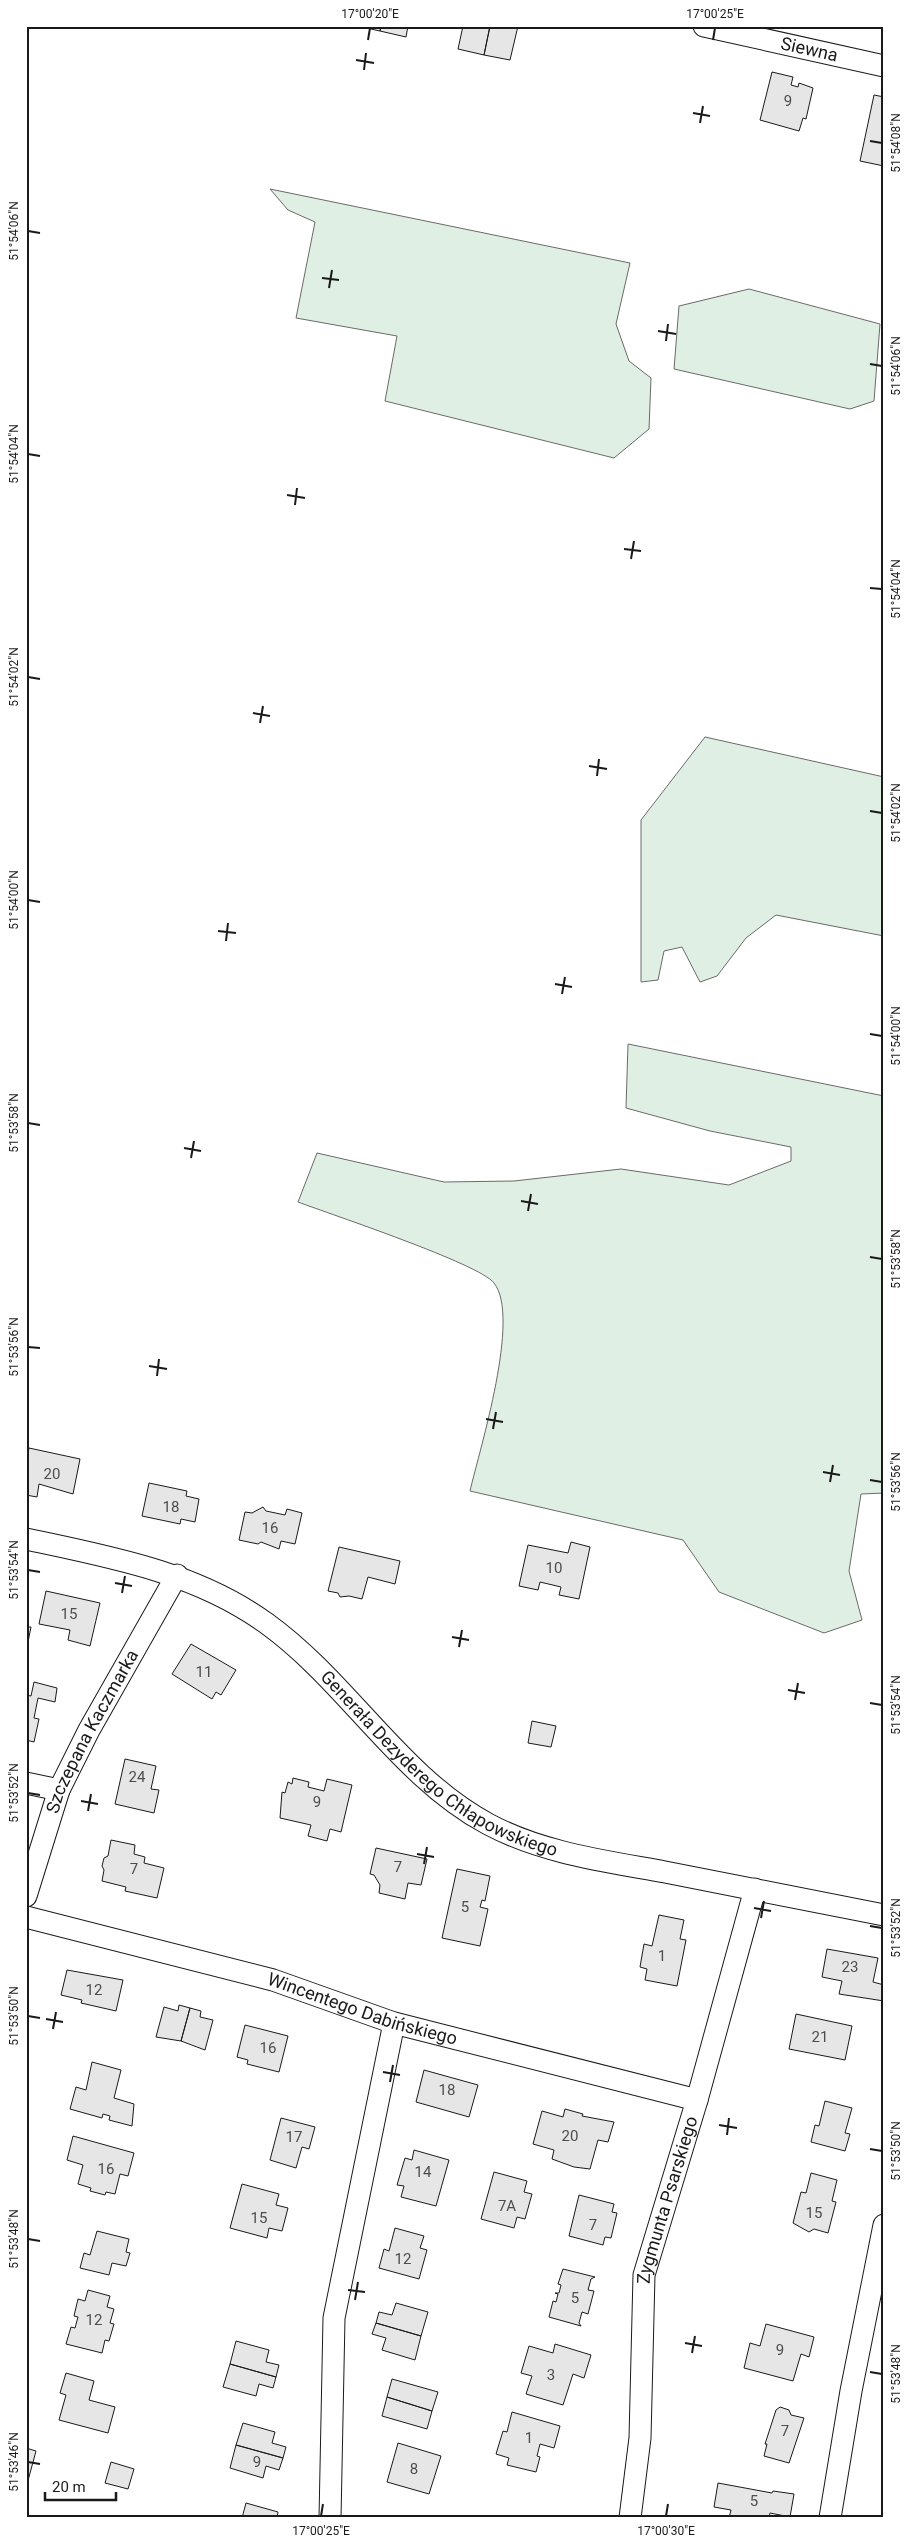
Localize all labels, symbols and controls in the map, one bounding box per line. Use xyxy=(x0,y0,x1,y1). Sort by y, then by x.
text: 17°00'20"E xyxy=(341,7,399,21)
text: 17°00'25"E xyxy=(686,7,744,21)
street label: Siewna xyxy=(779,32,840,65)
house number: 9 xyxy=(784,92,792,110)
text: 51°54'08"N xyxy=(889,113,903,173)
text: 51°54'06"N xyxy=(7,201,21,261)
text: 51°54'06"N xyxy=(889,336,903,396)
text: 51°54'04"N xyxy=(7,424,21,484)
text: 51°54'04"N xyxy=(889,559,903,619)
text: 51°54'02"N xyxy=(7,647,21,707)
text: 51°54'02"N xyxy=(889,783,903,843)
text: 51°54'00"N xyxy=(7,870,21,930)
text: 51°54'00"N xyxy=(889,1006,903,1066)
text: 51°53'58"N xyxy=(7,1093,21,1153)
text: 51°53'58"N xyxy=(889,1229,903,1289)
text: 51°53'56"N xyxy=(7,1317,21,1377)
text: 51°53'56"N xyxy=(889,1452,903,1512)
house number: 20 xyxy=(44,1465,60,1483)
house number: 18 xyxy=(163,1498,179,1516)
house number: 16 xyxy=(262,1519,278,1537)
text: 51°53'54"N xyxy=(7,1540,21,1600)
house number: 10 xyxy=(546,1559,562,1577)
house number: 15 xyxy=(61,1605,77,1623)
street label: Szczepana Kaczmarka xyxy=(41,1646,142,1816)
house number: 11 xyxy=(196,1663,212,1681)
street label: Generała Dezyderego Chłapowskiego xyxy=(317,1666,560,1860)
text: 51°53'54"N xyxy=(889,1675,903,1735)
text: 51°53'52"N xyxy=(7,1763,21,1823)
house number: 24 xyxy=(129,1768,146,1786)
house number: 9 xyxy=(313,1793,321,1811)
house number: 7 xyxy=(394,1858,402,1876)
house number: 7 xyxy=(130,1860,138,1878)
house number: 5 xyxy=(461,1898,469,1916)
text: 51°53'52"N xyxy=(889,1898,903,1958)
house number: 1 xyxy=(658,1947,666,1965)
house number: 23 xyxy=(842,1958,858,1976)
street label: Wincentego Dabińskiego xyxy=(265,1968,460,2049)
house number: 12 xyxy=(86,1981,102,1999)
text: 51°53'50"N xyxy=(7,1986,21,2046)
house number: 21 xyxy=(812,2028,828,2046)
house number: 16 xyxy=(260,2039,276,2057)
house number: 18 xyxy=(439,2081,455,2099)
street label: Zygmunta Psarskiego xyxy=(633,2113,702,2284)
text: 51°53'50"N xyxy=(889,2121,903,2181)
house number: 20 xyxy=(562,2127,578,2145)
house number: 17 xyxy=(286,2128,302,2146)
house number: 16 xyxy=(98,2160,114,2178)
house number: 14 xyxy=(415,2163,432,2181)
house number: 7A xyxy=(498,2197,516,2215)
house number: 15 xyxy=(806,2204,822,2222)
text: 51°53'48"N xyxy=(7,2209,21,2269)
house number: 15 xyxy=(251,2209,267,2227)
house number: 7 xyxy=(589,2216,597,2234)
house number: 12 xyxy=(395,2250,411,2268)
house number: 5 xyxy=(571,2289,579,2307)
house number: 12 xyxy=(86,2311,102,2329)
house number: 9 xyxy=(776,2341,784,2359)
text: 51°53'48"N xyxy=(889,2344,903,2404)
house number: 3 xyxy=(547,2366,555,2384)
house number: 7 xyxy=(781,2422,789,2440)
house number: 1 xyxy=(525,2429,533,2447)
text: 51°53'46"N xyxy=(7,2432,21,2492)
house number: 9 xyxy=(253,2453,261,2471)
house number: 8 xyxy=(410,2460,418,2478)
scale bar xyxy=(45,2469,116,2501)
text: 20 m xyxy=(52,2478,86,2496)
house number: 5 xyxy=(750,2492,758,2510)
text: 17°00'25"E xyxy=(292,2524,350,2538)
text: 17°00'30"E xyxy=(637,2524,695,2538)

